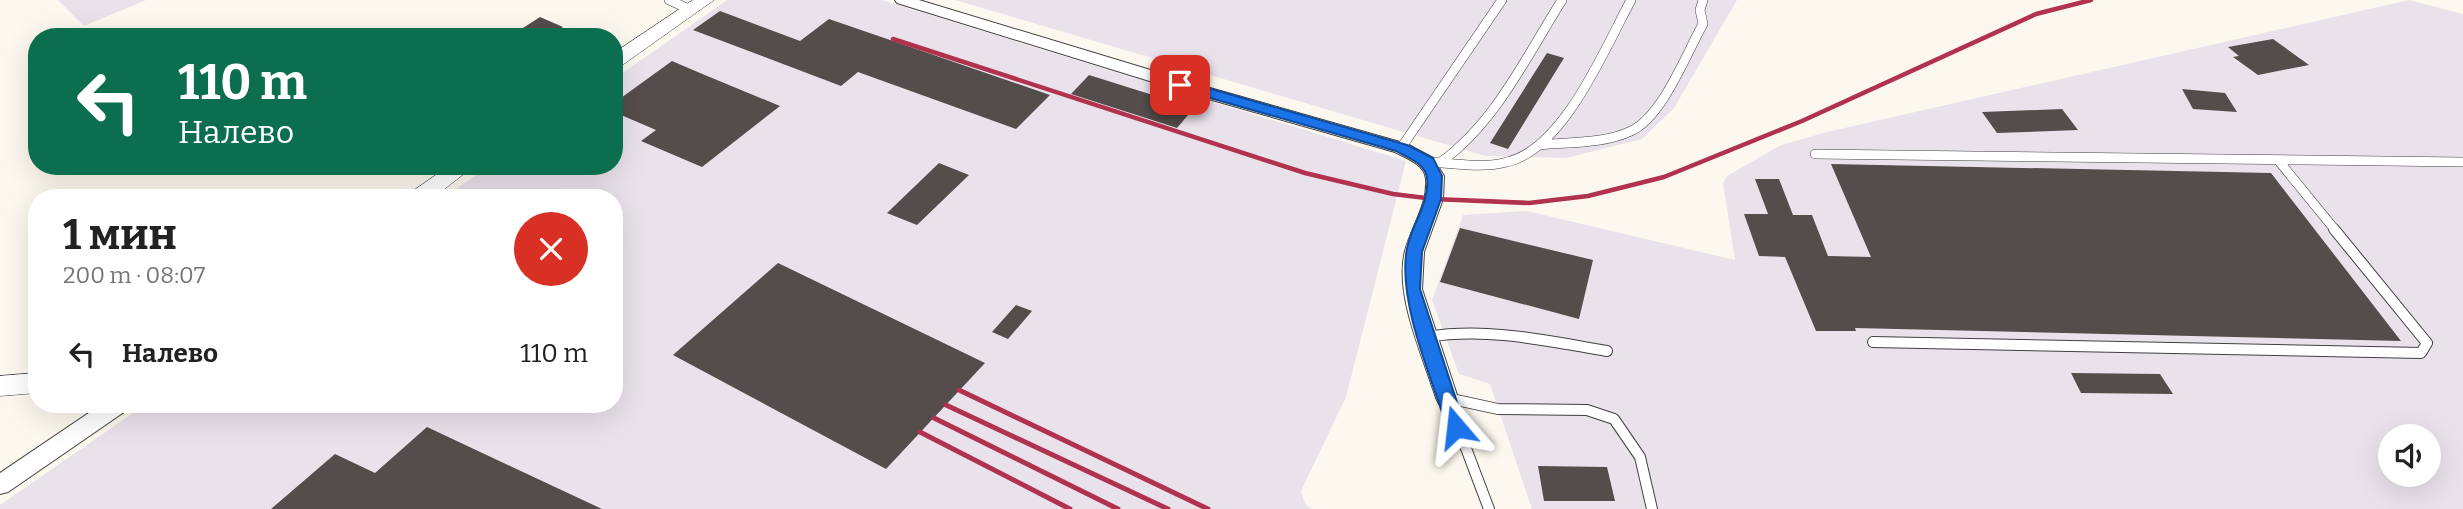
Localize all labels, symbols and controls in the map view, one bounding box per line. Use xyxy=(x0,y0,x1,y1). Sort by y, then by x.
text: 110 m xyxy=(178,53,307,112)
pin xyxy=(1150,55,1210,115)
icon: left xyxy=(63,56,154,147)
icon: arrive xyxy=(1161,66,1199,104)
text: Налево xyxy=(178,113,294,151)
text: 1 мин xyxy=(63,210,177,260)
button: close xyxy=(514,212,588,286)
text: 200 m · 08:07 xyxy=(63,261,205,289)
icon: left xyxy=(63,335,101,373)
text: Налево xyxy=(122,338,218,369)
text: 110 m xyxy=(520,338,588,369)
position arrow xyxy=(1419,390,1493,464)
map controls xyxy=(2378,424,2441,487)
button: sound xyxy=(2378,424,2441,487)

